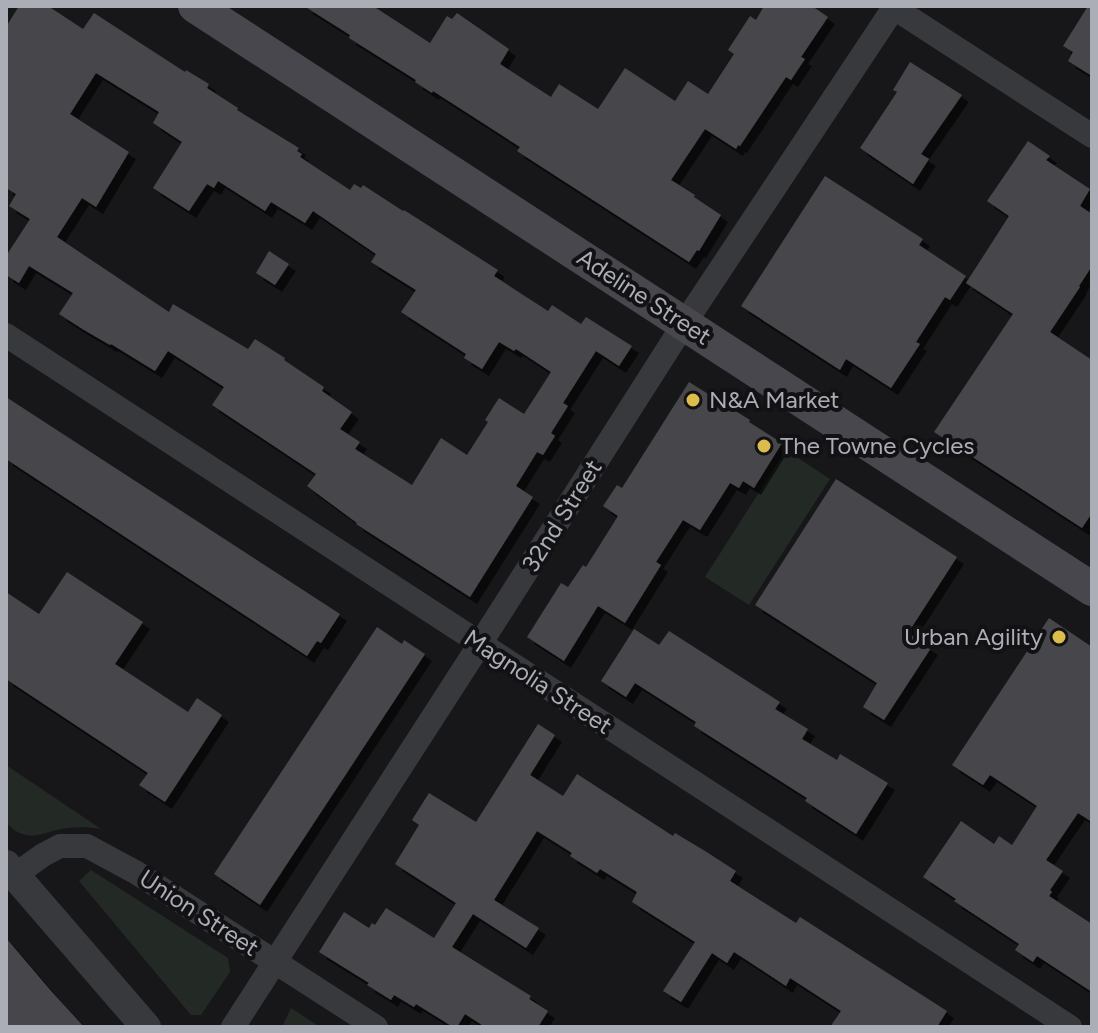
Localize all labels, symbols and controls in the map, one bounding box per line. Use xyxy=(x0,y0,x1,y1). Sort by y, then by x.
street label: Adeline Street xyxy=(572,243,717,351)
place label: N&A Market xyxy=(709,385,839,414)
marker: N&A Market xyxy=(684,391,702,409)
place label: The Towne Cycles xyxy=(780,431,974,460)
marker: The Towne Cycles xyxy=(755,437,773,455)
street label: 32nd Street xyxy=(516,454,608,577)
place label: Urban Agility xyxy=(904,622,1043,651)
street label: Magnolia Street xyxy=(459,623,618,740)
marker: Urban Agility xyxy=(1050,628,1068,646)
street label: Union Street xyxy=(134,863,264,962)

